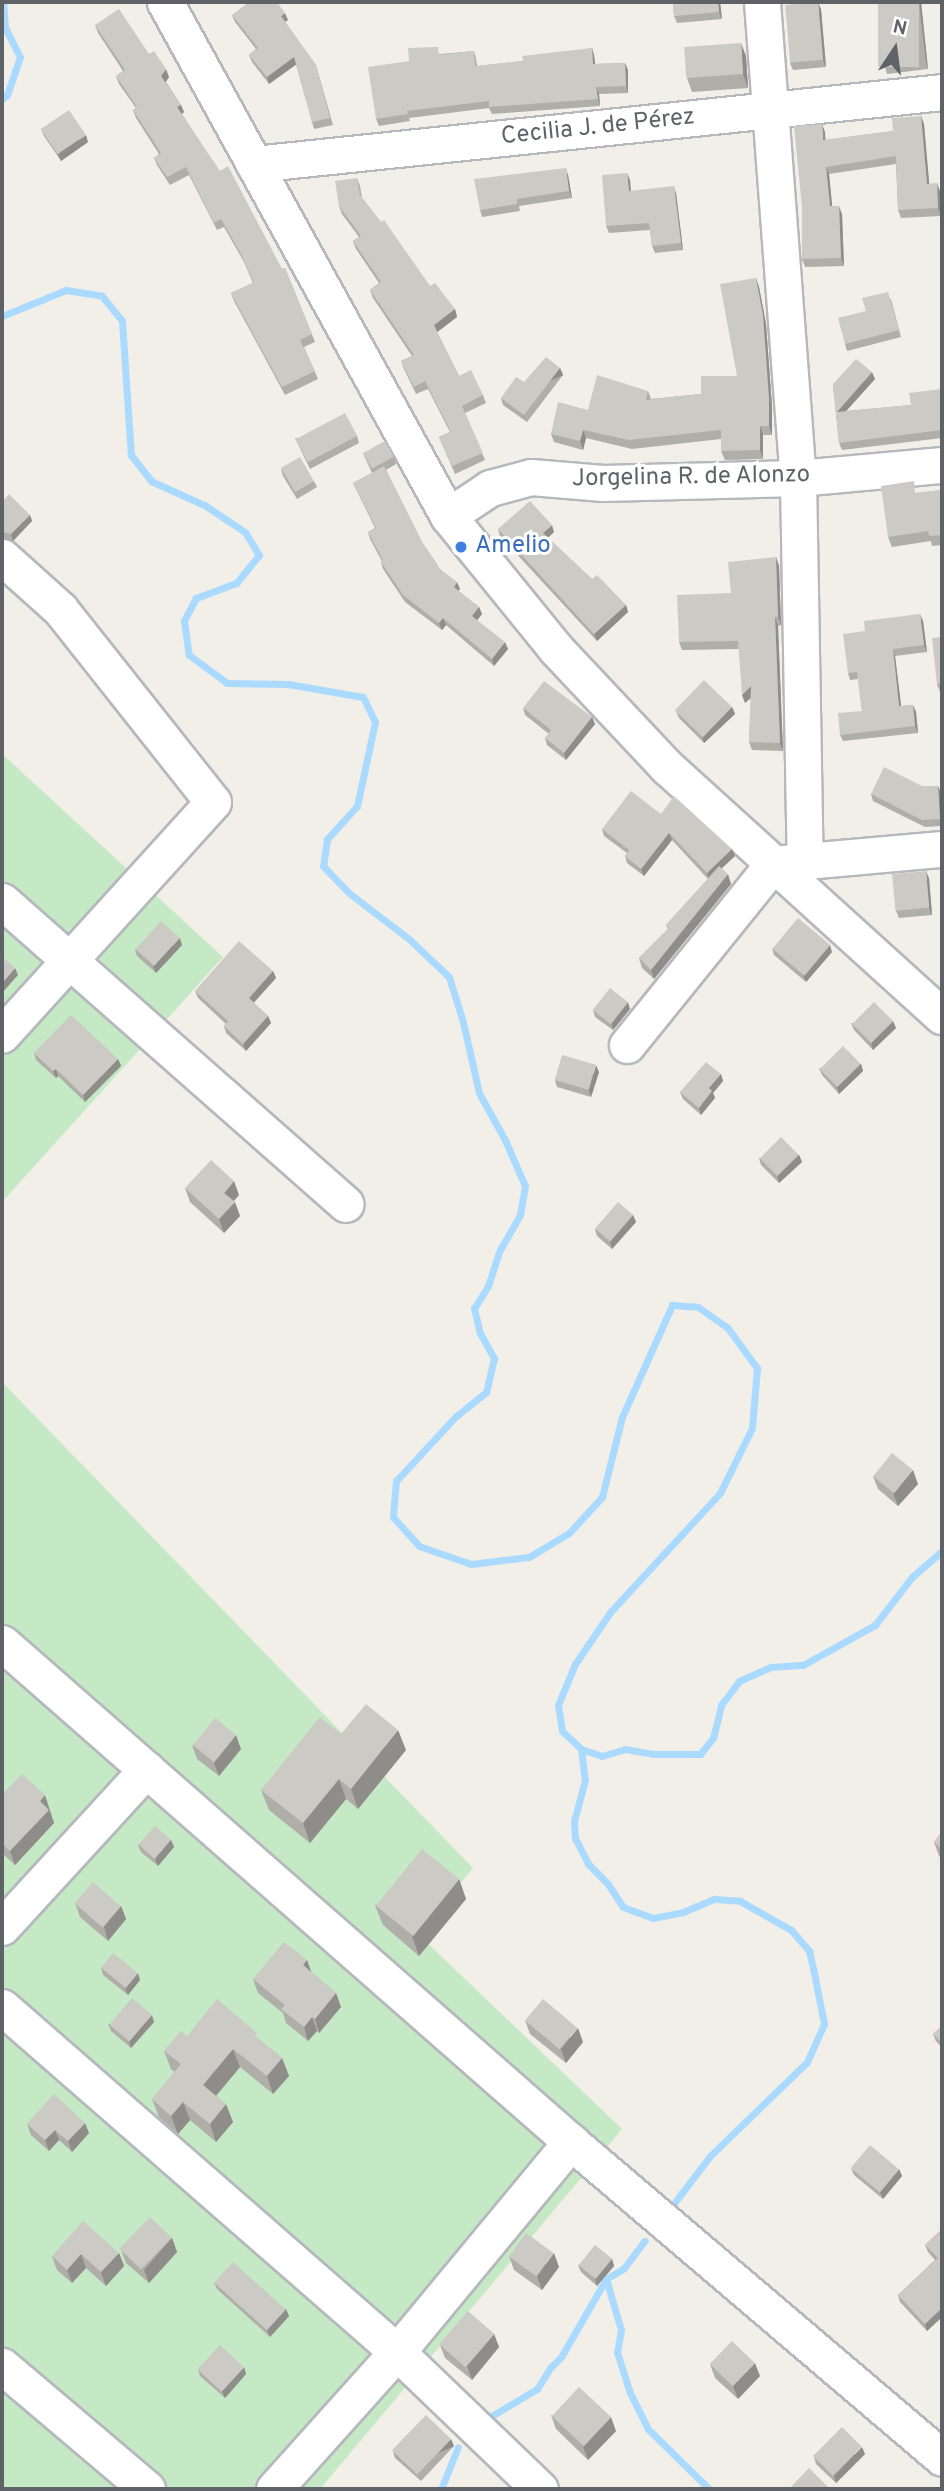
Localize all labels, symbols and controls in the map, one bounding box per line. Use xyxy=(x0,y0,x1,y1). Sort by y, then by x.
north arrow xyxy=(860,14,930,84)
text: N xyxy=(890,15,909,42)
street label: Cecilia J. de Pérez xyxy=(500,104,696,152)
street label: Jorgelina R. de Alonzo xyxy=(571,462,811,494)
place label: Amelio xyxy=(475,533,551,561)
marker: Amelio xyxy=(453,539,469,555)

